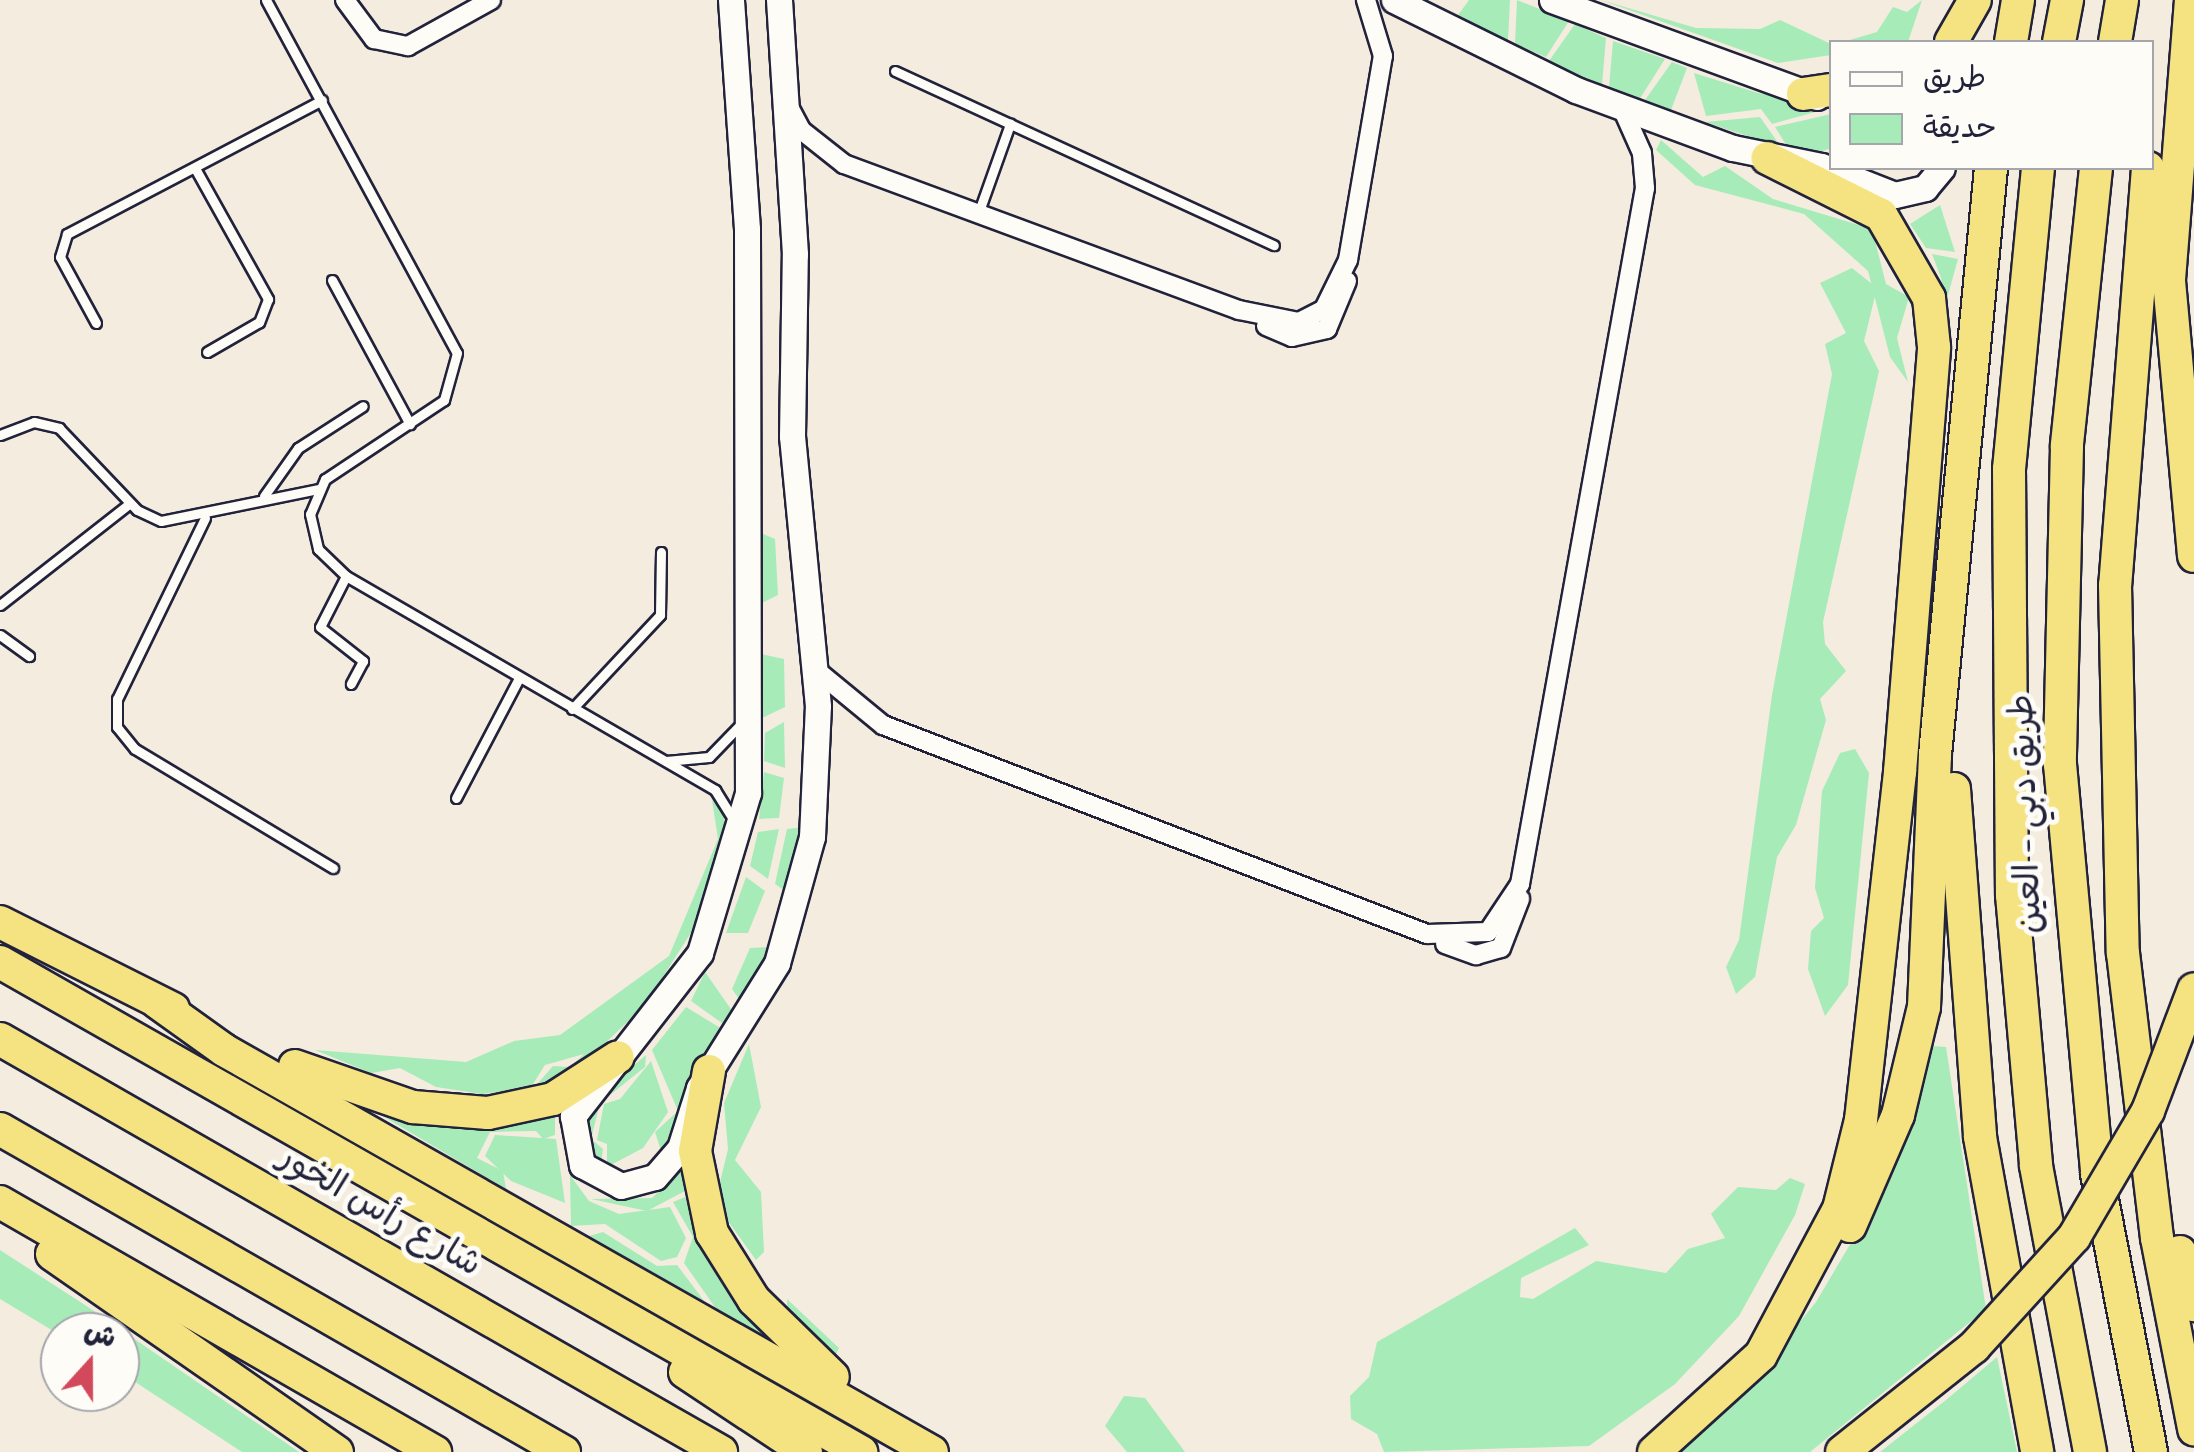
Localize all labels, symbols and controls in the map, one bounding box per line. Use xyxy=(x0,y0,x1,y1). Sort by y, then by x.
legend xyxy=(1829,40,2154,170)
text: طريق xyxy=(1923,59,1986,98)
text: حديقة xyxy=(1923,109,1997,148)
street label: طريق دبي - العين xyxy=(2001,694,2051,934)
street label: شارع رأس الخور xyxy=(271,1136,489,1286)
north arrow xyxy=(40,1312,140,1412)
text: ش xyxy=(79,1313,121,1358)

